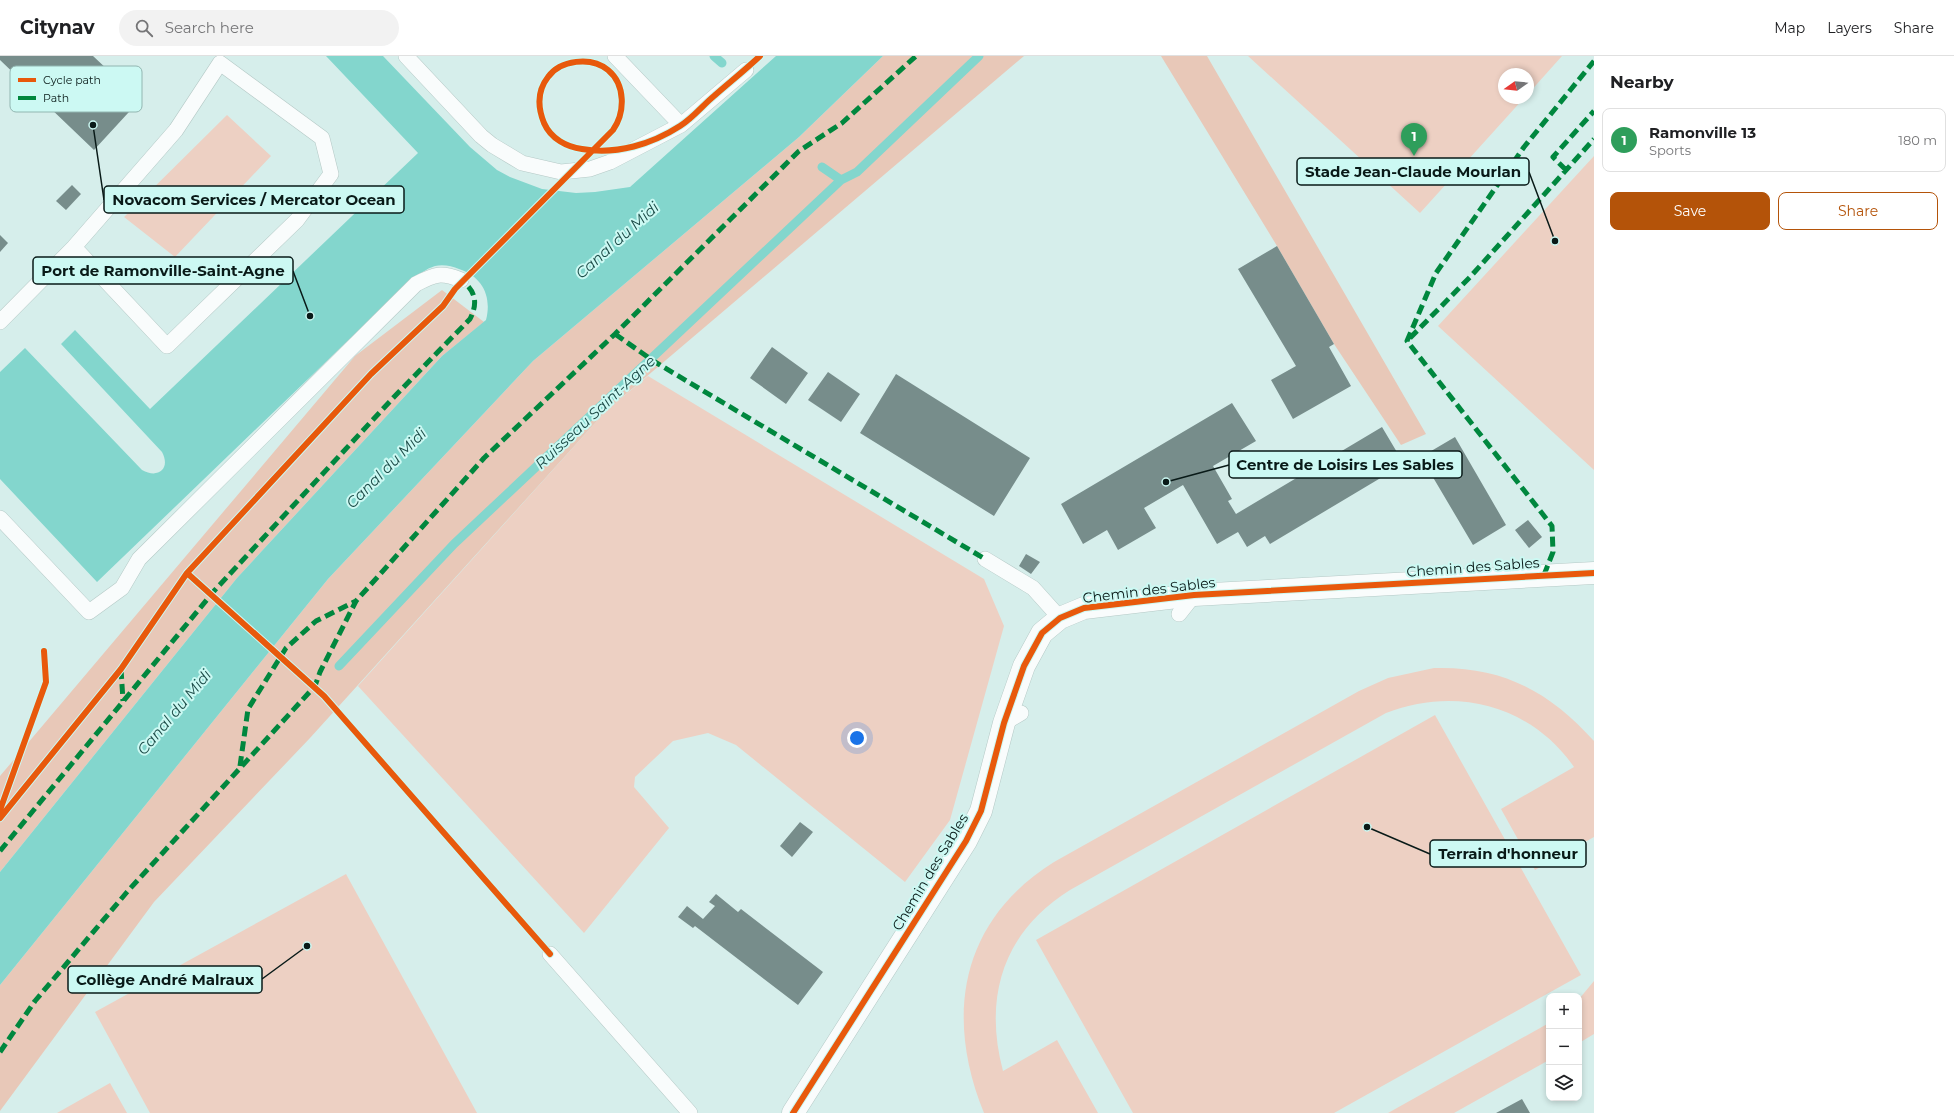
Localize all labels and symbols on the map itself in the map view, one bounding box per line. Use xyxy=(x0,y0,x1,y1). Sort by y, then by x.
legend xyxy=(10,66,142,112)
north arrow xyxy=(1498,68,1534,104)
text: Cycle path xyxy=(43,73,101,87)
text: Path xyxy=(43,91,69,105)
pin: 1 xyxy=(1401,123,1427,156)
callout: Stade Jean-Claude Mourlan xyxy=(1297,158,1529,185)
text: Stade Jean-Claude Mourlan xyxy=(1305,162,1521,181)
callout: Novacom Services / Mercator Ocean xyxy=(104,186,404,213)
text: Novacom Services / Mercator Ocean xyxy=(112,190,396,209)
water label: Canal du Midi xyxy=(571,197,663,282)
callout: Port de Ramonville-Saint-Agne xyxy=(33,257,293,284)
text: Port de Ramonville-Saint-Agne xyxy=(41,261,285,280)
water label: Ruisseau Saint-Agne xyxy=(531,351,659,473)
water label: Canal du Midi xyxy=(342,423,431,512)
callout: Centre de Loisirs Les Sables xyxy=(1229,451,1462,478)
text: Centre de Loisirs Les Sables xyxy=(1236,455,1454,474)
street label: Chemin des Sables xyxy=(1406,553,1540,581)
street label: Chemin des Sables xyxy=(1082,573,1216,607)
water label: Canal du Midi xyxy=(133,665,216,759)
your location xyxy=(847,728,867,748)
street label: Chemin des Sables xyxy=(888,810,972,934)
callout: Terrain d'honneur xyxy=(1430,840,1586,867)
text: Terrain d'honneur xyxy=(1438,844,1578,863)
callout: Collège André Malraux xyxy=(68,966,262,993)
text: Collège André Malraux xyxy=(76,970,254,989)

